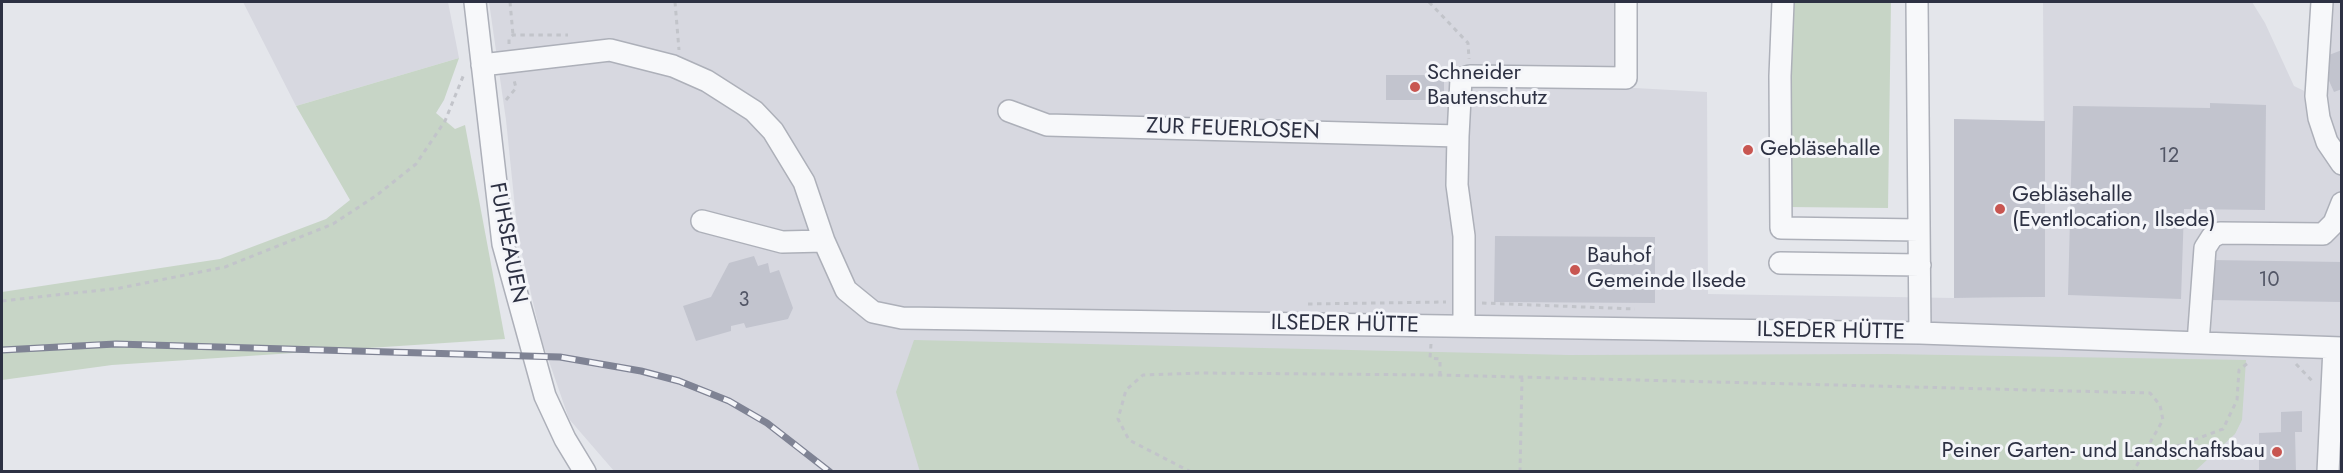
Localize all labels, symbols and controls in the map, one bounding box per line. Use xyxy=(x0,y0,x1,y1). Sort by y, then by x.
place label: Schneider Bautenschutz xyxy=(1427,61,1547,112)
marker: Schneider Bautenschutz xyxy=(1408,80,1422,94)
street label: ZUR FEUERLOSEN xyxy=(1146,114,1320,146)
place label: Gebläsehalle xyxy=(1760,137,1880,163)
marker: Gebläsehalle xyxy=(1741,143,1755,157)
house number: 12 xyxy=(2159,145,2179,169)
street label: FUHSEAUEN xyxy=(482,181,532,305)
place label: Gebläsehalle (Eventlocation, Ilsede) xyxy=(2012,183,2216,234)
marker: Gebläsehalle (Eventlocation, Ilsede) xyxy=(1993,202,2007,216)
place label: Bauhof Gemeinde Ilsede xyxy=(1587,244,1746,296)
marker: Bauhof Gemeinde Ilsede xyxy=(1568,263,1582,277)
house number: 10 xyxy=(2259,269,2279,293)
house number: 3 xyxy=(739,289,749,313)
street label: ILSEDER HÜTTE xyxy=(1271,311,1419,339)
street label: ILSEDER HÜTTE xyxy=(1757,318,1905,346)
place label: Peiner Garten- und Landschaftsbau xyxy=(1942,439,2265,465)
marker: Peiner Garten- und Landschaftsbau xyxy=(2270,445,2284,459)

